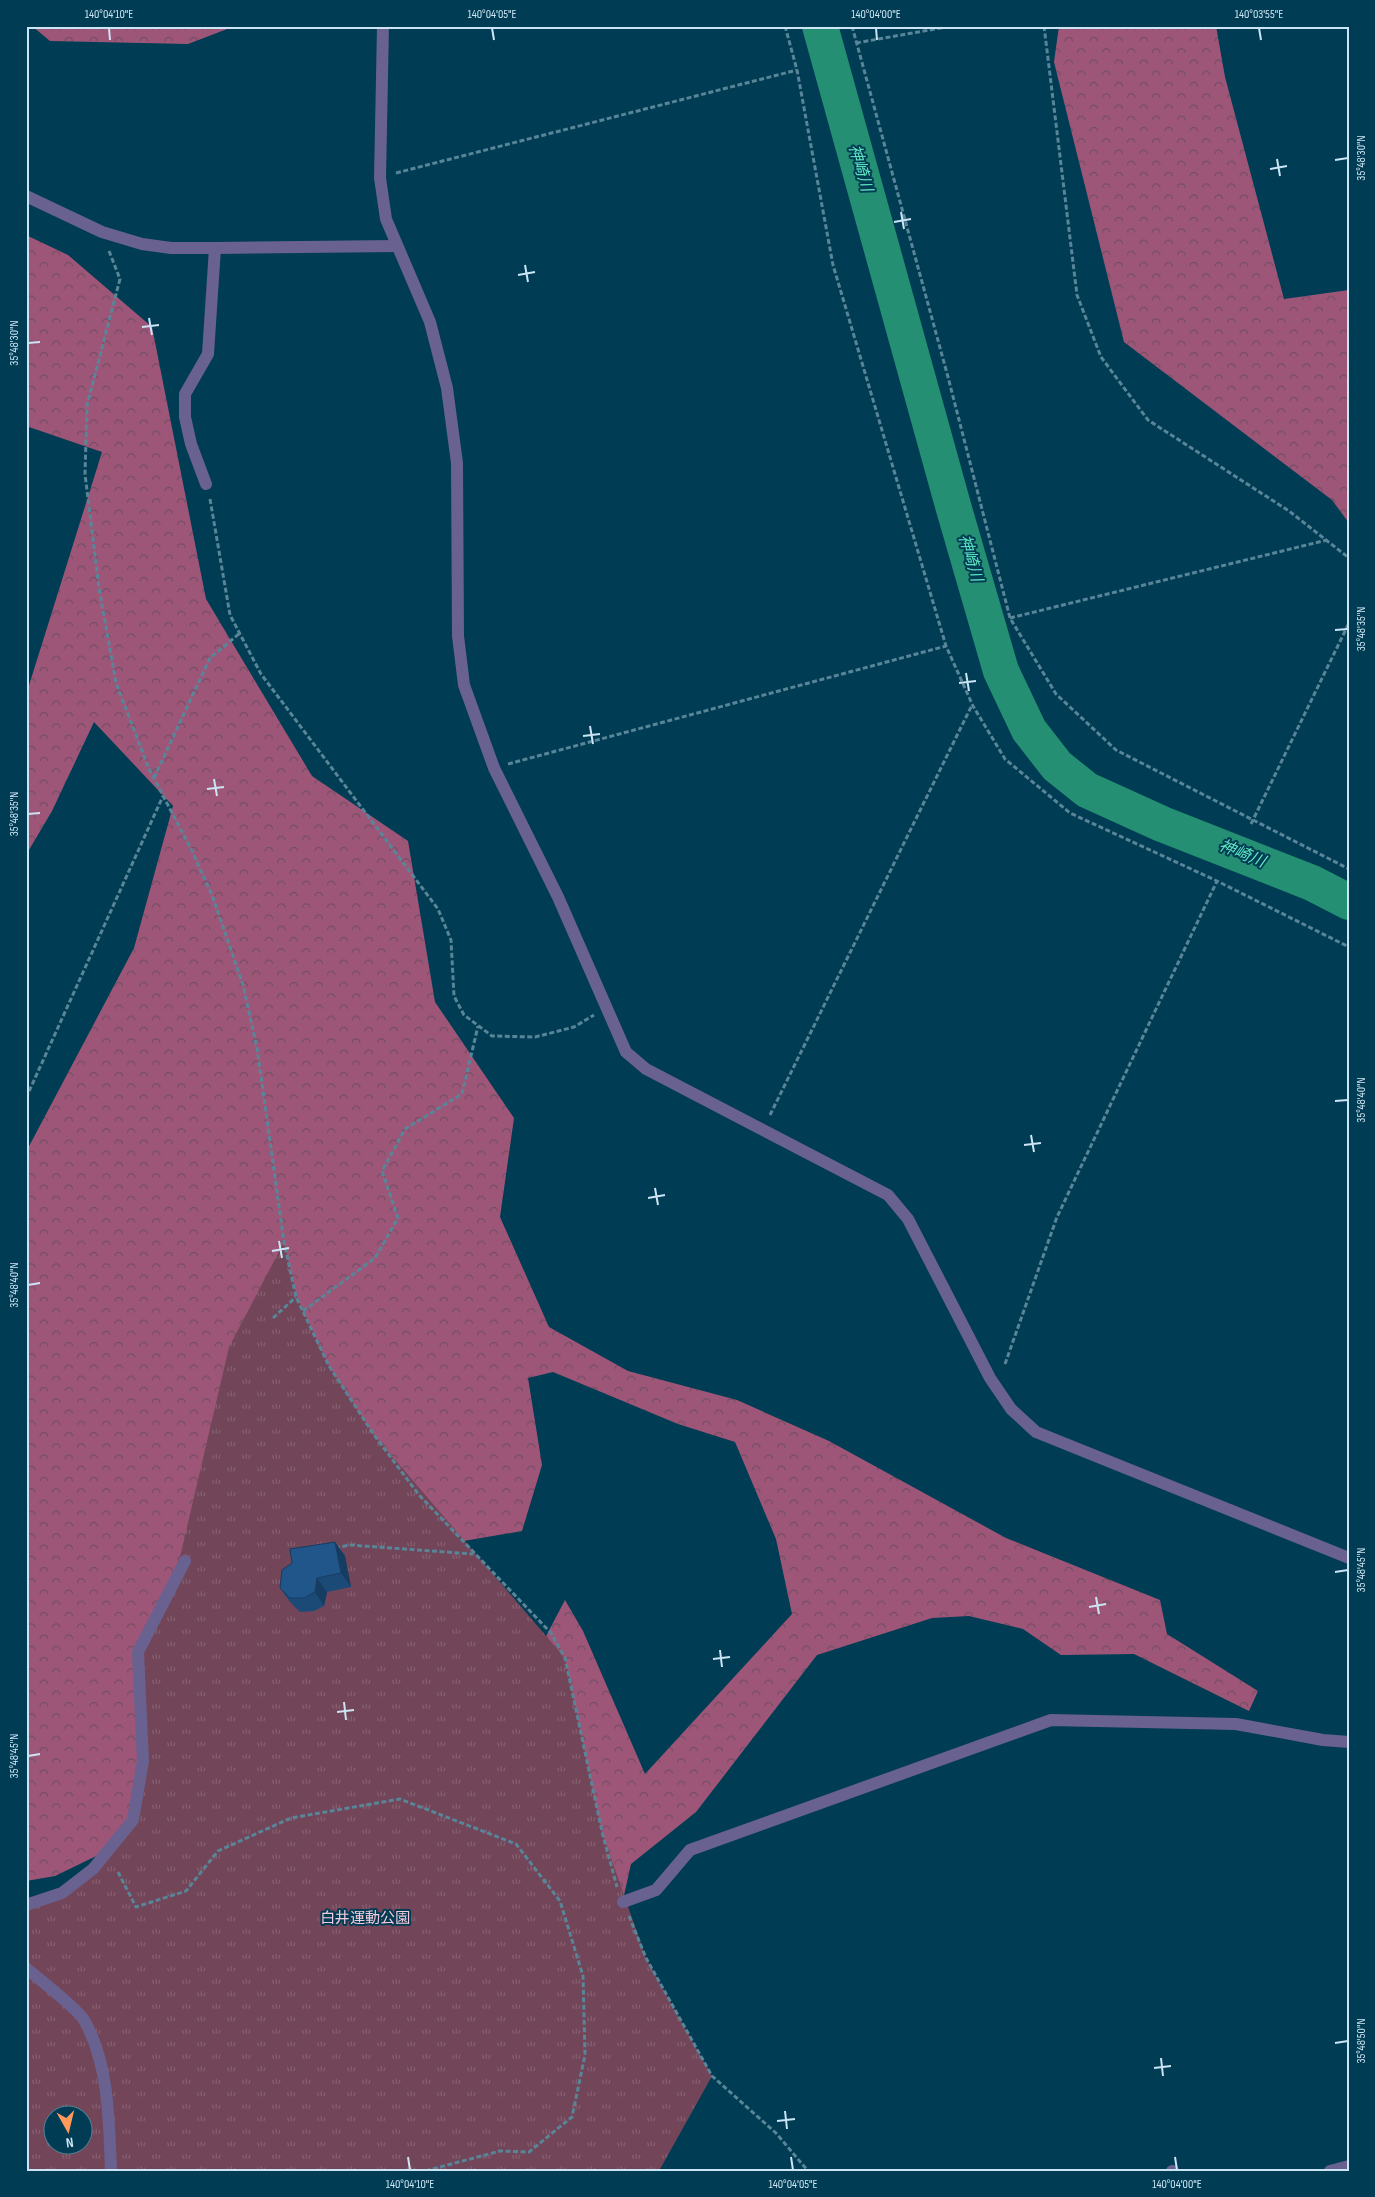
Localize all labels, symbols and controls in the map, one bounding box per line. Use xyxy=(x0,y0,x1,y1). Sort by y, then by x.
text: 140°04'10"E xyxy=(85,7,133,22)
text: 140°04'05"E xyxy=(467,7,517,22)
text: 140°04'00"E xyxy=(851,7,901,22)
text: 140°03'55"E xyxy=(1235,7,1283,22)
text: 35°48'30"N xyxy=(1354,135,1369,181)
water label: 神崎川 xyxy=(844,142,876,196)
text: 35°48'30"N xyxy=(7,320,22,366)
water label: 神崎川 xyxy=(954,532,986,586)
text: 35°48'35"N xyxy=(1354,607,1369,651)
text: 35°48'35"N xyxy=(7,792,22,836)
water label: 神崎川 xyxy=(1216,836,1270,873)
text: 35°48'40"N xyxy=(1354,1077,1369,1123)
text: 35°48'40"N xyxy=(7,1262,22,1308)
text: 35°48'45"N xyxy=(1354,1548,1369,1592)
text: 35°48'45"N xyxy=(7,1734,22,1778)
park label: 白井運動公園 xyxy=(320,1909,410,1928)
text: 35°48'50"N xyxy=(1354,2018,1369,2064)
north arrow xyxy=(42,2104,92,2154)
text: N xyxy=(65,2133,75,2151)
text: 140°04'10"E xyxy=(386,2177,434,2192)
text: 140°04'05"E xyxy=(768,2177,818,2192)
text: 140°04'00"E xyxy=(1152,2177,1202,2192)

